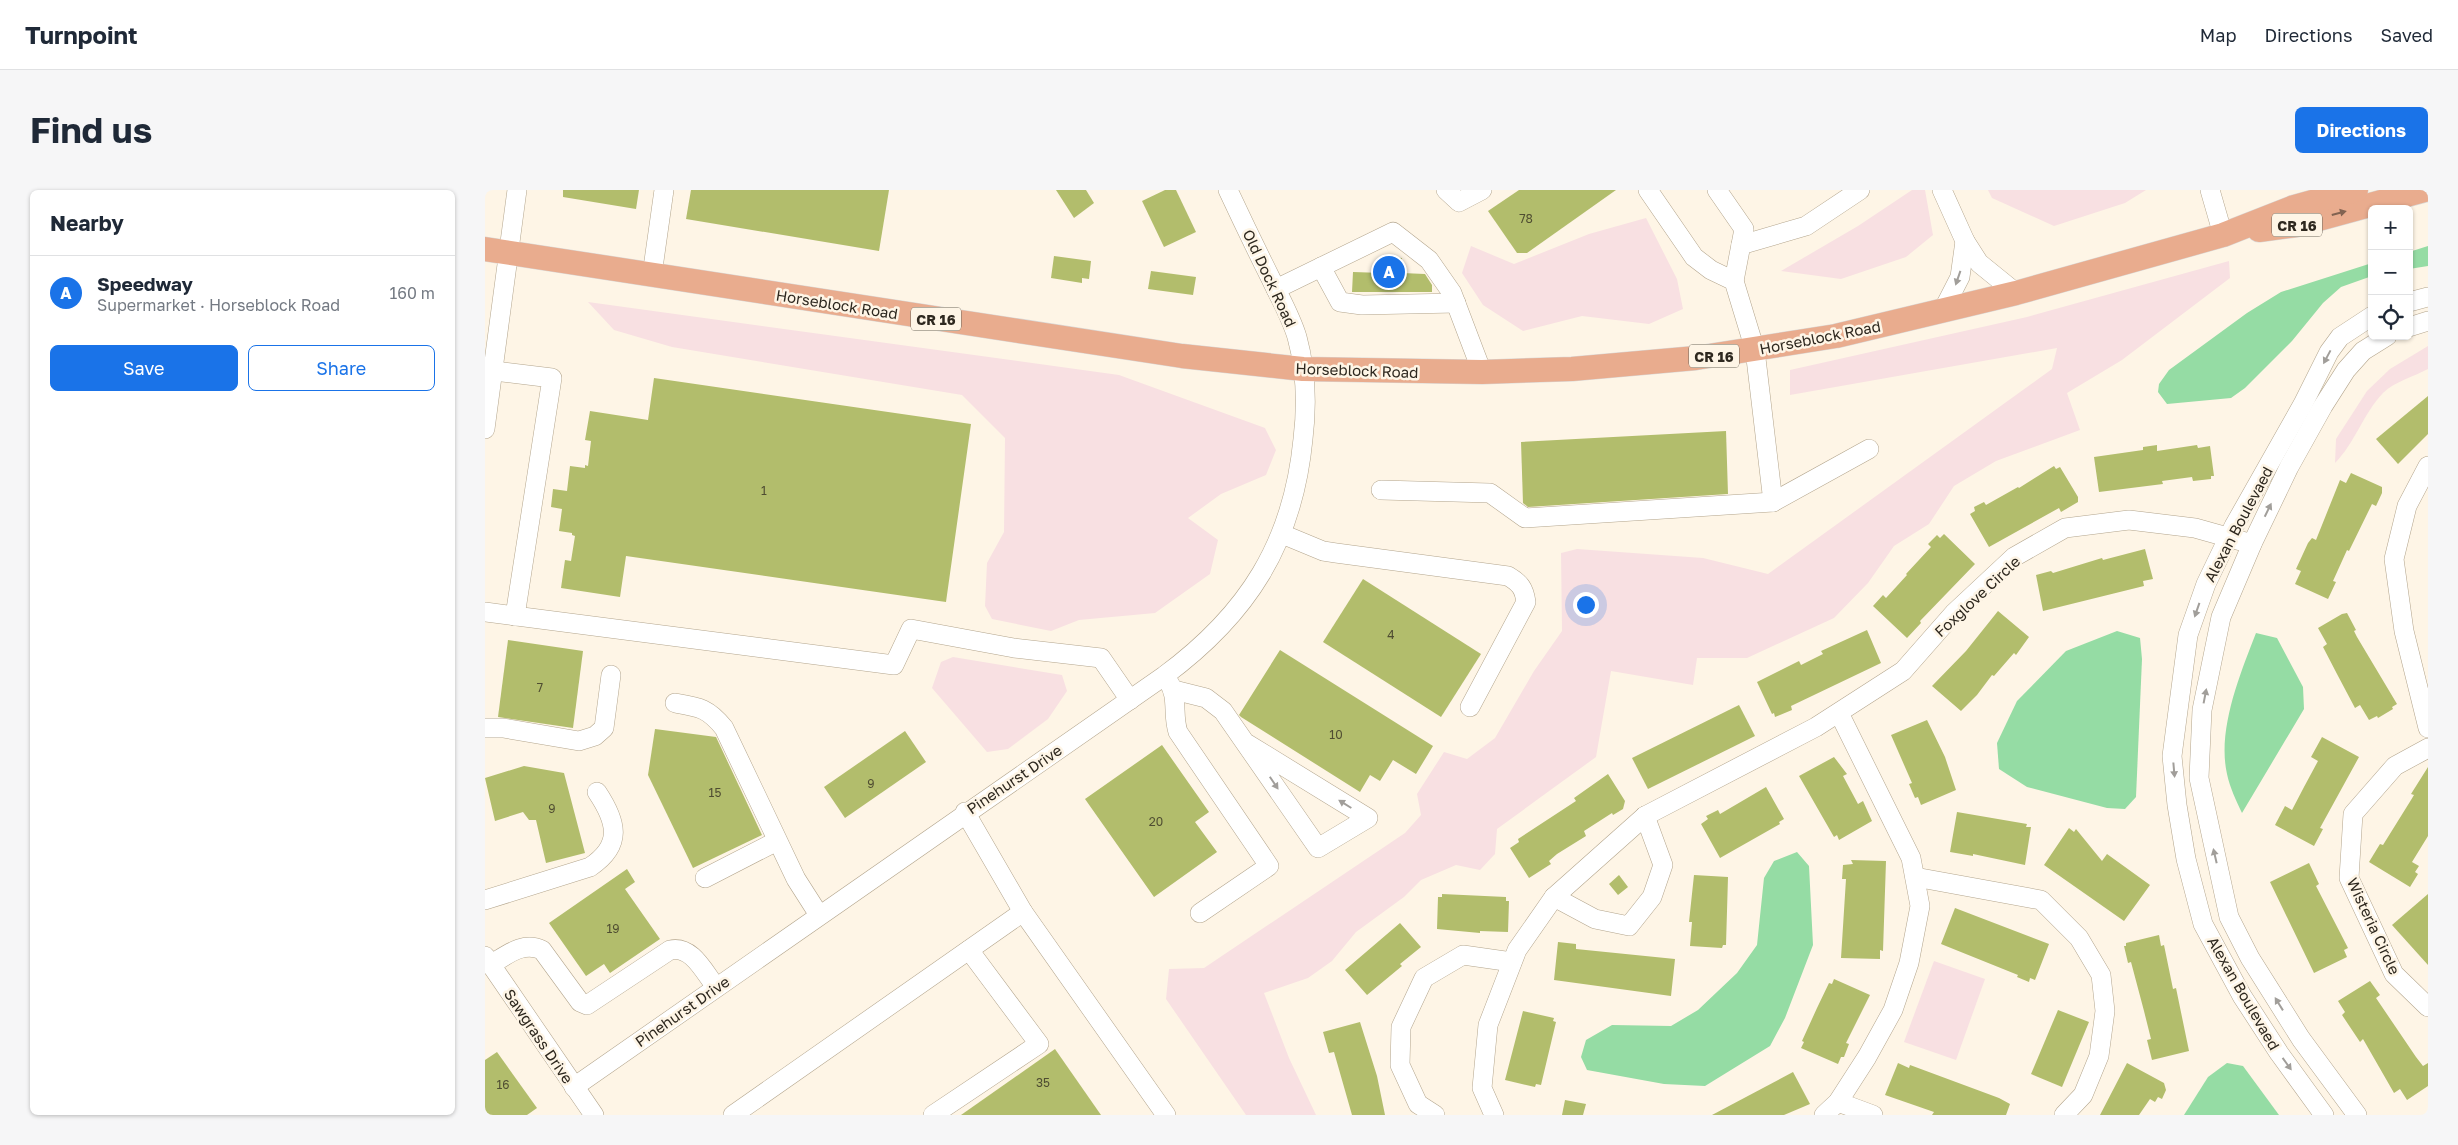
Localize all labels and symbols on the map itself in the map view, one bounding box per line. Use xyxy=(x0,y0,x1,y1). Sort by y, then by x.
one-way arrow xyxy=(2332,209,2347,217)
house number: 78 xyxy=(1519,211,1533,226)
road number: CR 16 xyxy=(2272,214,2322,236)
street label: Old Dock Road xyxy=(1240,226,1300,330)
pin: A xyxy=(1373,253,1405,291)
one-way arrow xyxy=(1954,271,1962,286)
street label: Horseblock Road xyxy=(775,285,899,323)
road number: CR 16 xyxy=(911,308,961,330)
street label: Horseblock Road xyxy=(1758,316,1882,358)
road number: CR 16 xyxy=(1689,344,1739,368)
one-way arrow xyxy=(2322,350,2331,364)
street label: Horseblock Road xyxy=(1295,359,1419,381)
street label: Alexan Boulevaed xyxy=(2200,463,2276,585)
house number: 1 xyxy=(761,483,767,498)
one-way arrow xyxy=(2265,503,2273,517)
street label: Foxglove Circle xyxy=(1931,552,2024,640)
your location xyxy=(1573,592,1599,618)
one-way arrow xyxy=(2193,603,2201,618)
house number: 4 xyxy=(1387,627,1395,642)
house number: 7 xyxy=(537,680,543,695)
one-way arrow xyxy=(2201,688,2209,703)
house number: 10 xyxy=(1329,727,1343,742)
street label: Pinehurst Drive xyxy=(963,740,1065,817)
one-way arrow xyxy=(2170,762,2178,778)
house number: 9 xyxy=(867,776,875,791)
one-way arrow xyxy=(1269,777,1279,790)
house number: 15 xyxy=(709,785,721,800)
one-way arrow xyxy=(1339,799,1352,809)
house number: 9 xyxy=(548,801,556,816)
house number: 20 xyxy=(1149,814,1163,829)
one-way arrow xyxy=(2211,849,2219,864)
street label: Wisteria Circle xyxy=(2344,875,2404,977)
house number: 19 xyxy=(606,921,620,936)
street label: Alexan Boulevaed xyxy=(2204,933,2284,1053)
street label: Pinehurst Drive xyxy=(631,972,733,1050)
street label: Sawgrass Drive xyxy=(501,985,577,1087)
one-way arrow xyxy=(2274,997,2283,1010)
one-way arrow xyxy=(2282,1057,2292,1071)
house number: 35 xyxy=(1036,1075,1050,1090)
house number: 16 xyxy=(496,1077,510,1092)

